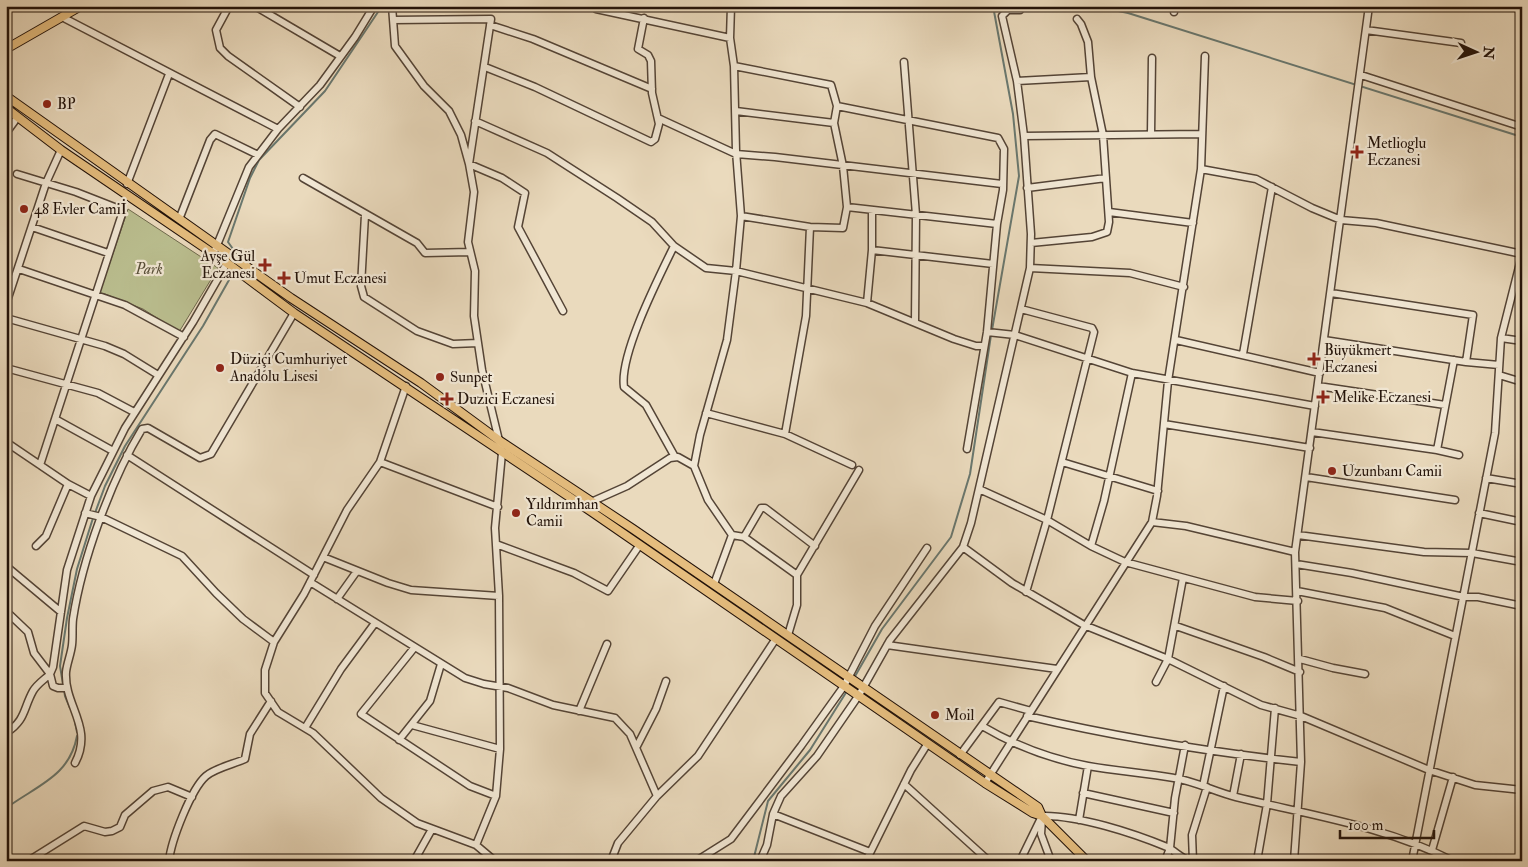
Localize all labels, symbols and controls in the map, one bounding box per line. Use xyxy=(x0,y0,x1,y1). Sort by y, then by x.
north arrow xyxy=(1450,28,1500,78)
text: N xyxy=(1480,45,1497,60)
place label: BP xyxy=(57,95,76,114)
marker: BP xyxy=(41,98,53,110)
place label: Metlioglu Eczanesi xyxy=(1367,134,1427,170)
marker: Metlioglu Eczanesi xyxy=(1351,146,1363,158)
place label: 48 Evler Camiİ xyxy=(34,199,127,219)
marker: 48 Evler Camiİ xyxy=(18,203,30,215)
place label: Ayşe Gül Eczanesi xyxy=(199,247,255,283)
marker: Ayşe Gül Eczanesi xyxy=(259,259,271,271)
park label: Park xyxy=(134,260,163,279)
place label: Umut Eczanesi xyxy=(294,269,387,288)
marker: Umut Eczanesi xyxy=(278,272,290,284)
place label: Büyükmert Eczanesi xyxy=(1324,341,1392,377)
place label: Düziçi Cumhuriyet Anadolu Lisesi xyxy=(229,350,347,386)
marker: Büyükmert Eczanesi xyxy=(1308,353,1320,365)
marker: Düziçi Cumhuriyet Anadolu Lisesi xyxy=(214,362,226,374)
place label: Sunpet xyxy=(450,368,493,388)
marker: Sunpet xyxy=(434,371,446,383)
place label: Melike Eczanesi xyxy=(1333,388,1431,407)
place label: Duzici Eczanesi xyxy=(457,390,555,409)
marker: Melike Eczanesi xyxy=(1317,391,1329,403)
marker: Duzici Eczanesi xyxy=(441,393,453,405)
place label: Uzunbanı Camii xyxy=(1342,462,1442,481)
marker: Uzunbanı Camii xyxy=(1326,465,1338,477)
place label: Yıldırımhan Camii xyxy=(526,495,599,531)
marker: Yıldırımhan Camii xyxy=(510,507,522,519)
place label: Moil xyxy=(945,706,974,725)
marker: Moil xyxy=(929,709,941,721)
scale bar xyxy=(1340,807,1434,839)
text: 100 m xyxy=(1348,816,1384,835)

